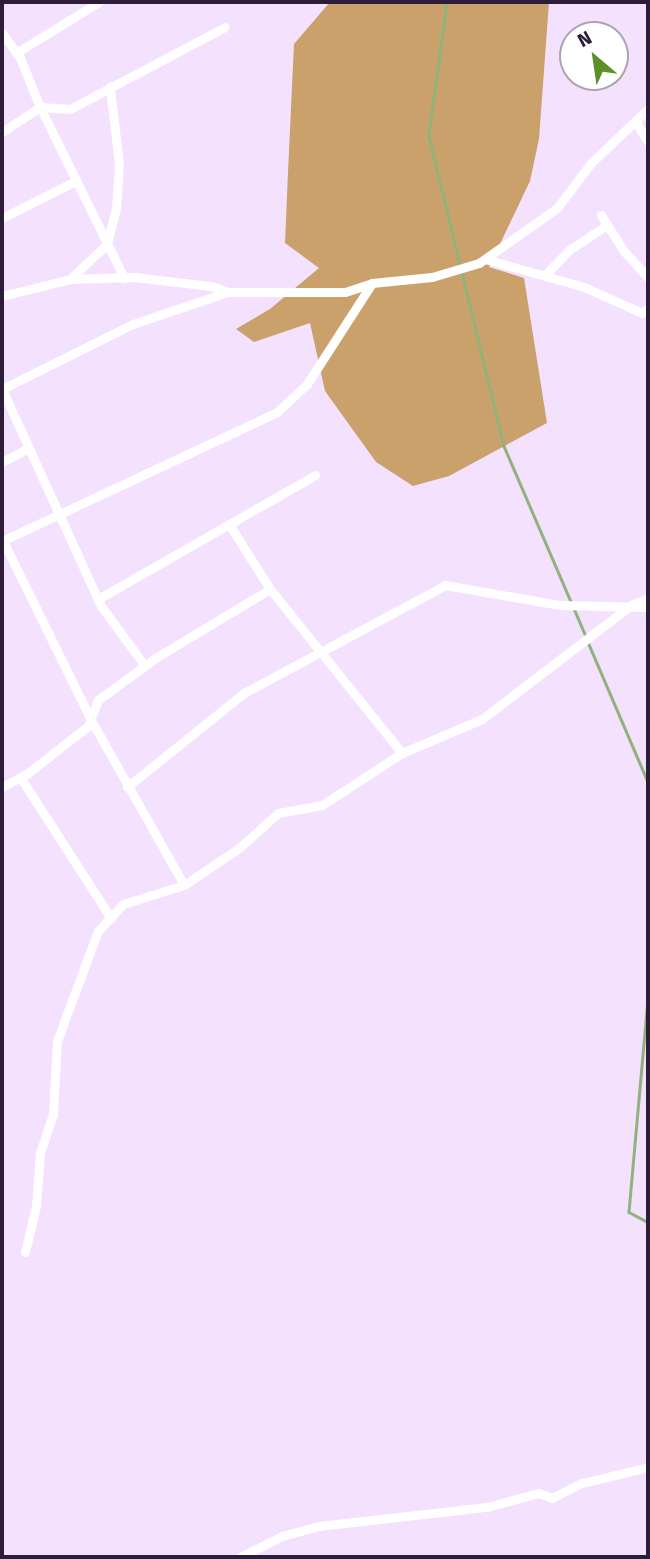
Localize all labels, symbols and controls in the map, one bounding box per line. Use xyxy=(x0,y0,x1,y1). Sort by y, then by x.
north arrow xyxy=(559,21,629,91)
text: N xyxy=(573,26,596,52)

